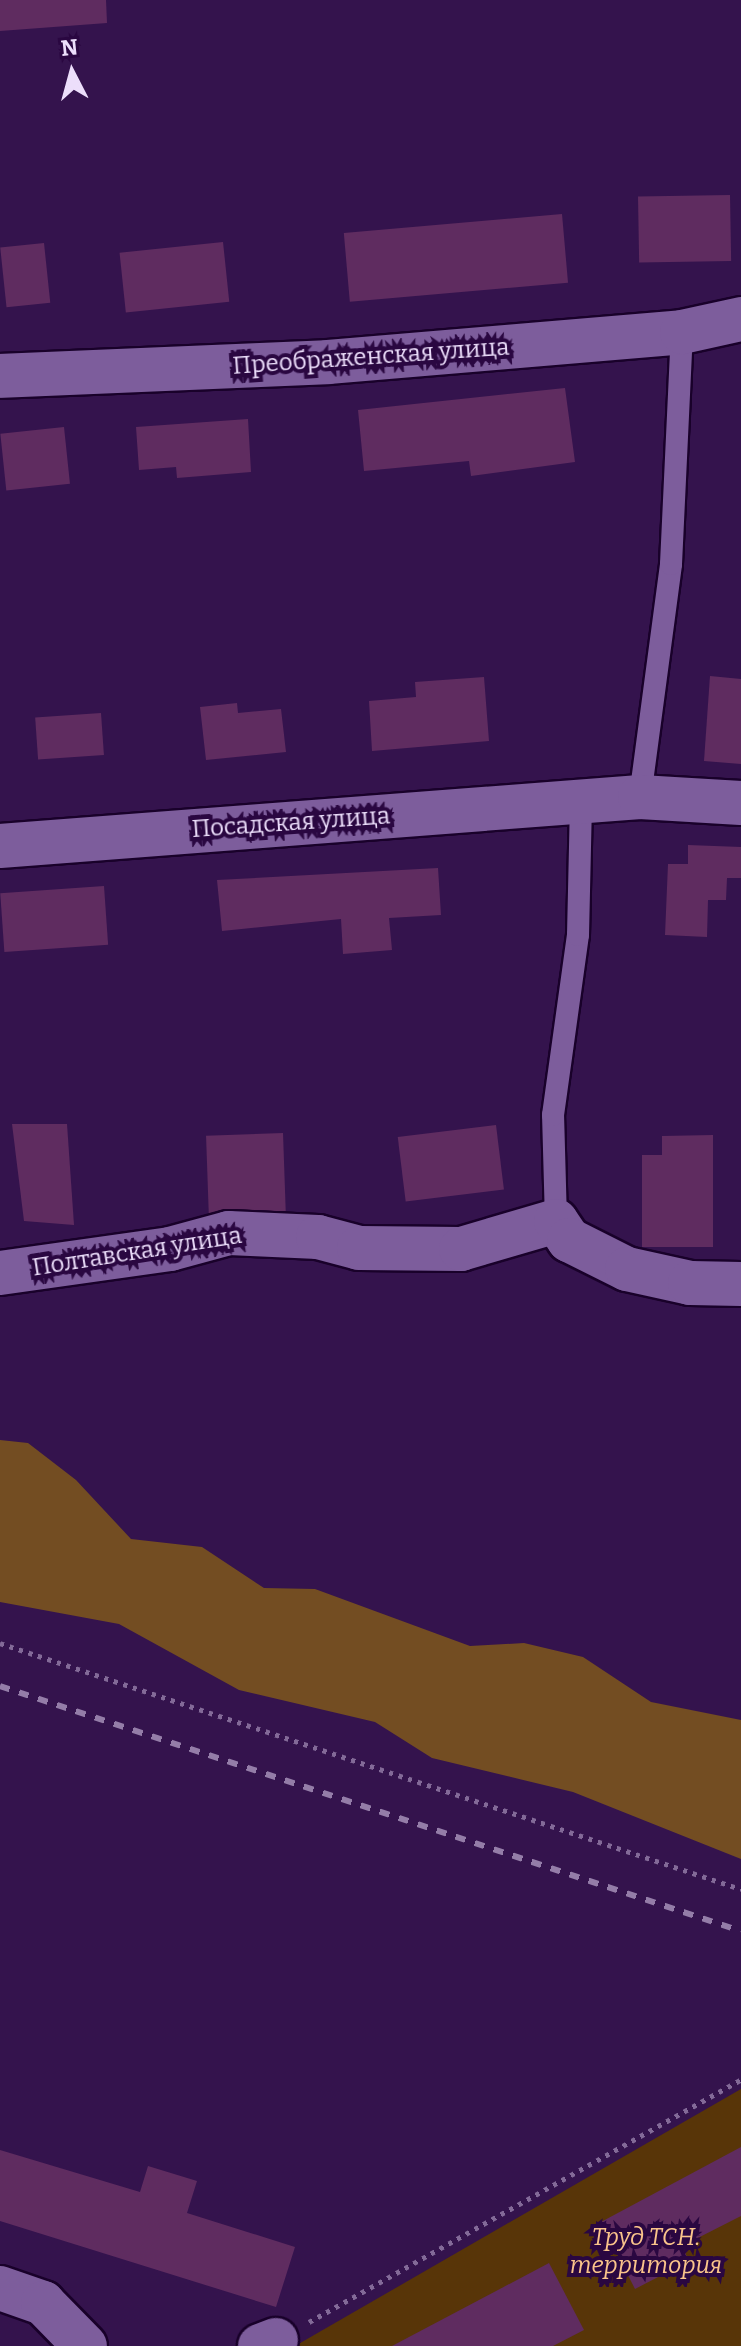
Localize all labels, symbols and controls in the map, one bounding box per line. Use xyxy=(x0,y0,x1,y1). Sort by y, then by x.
north arrow xyxy=(32,32,112,112)
text: N xyxy=(60,33,79,62)
street label: Преображенская улица xyxy=(232,333,510,381)
street label: Посадская улица xyxy=(191,802,391,844)
street label: Полтавская улица xyxy=(30,1221,244,1283)
park label: Труд ТСН. территория xyxy=(570,2224,722,2280)

